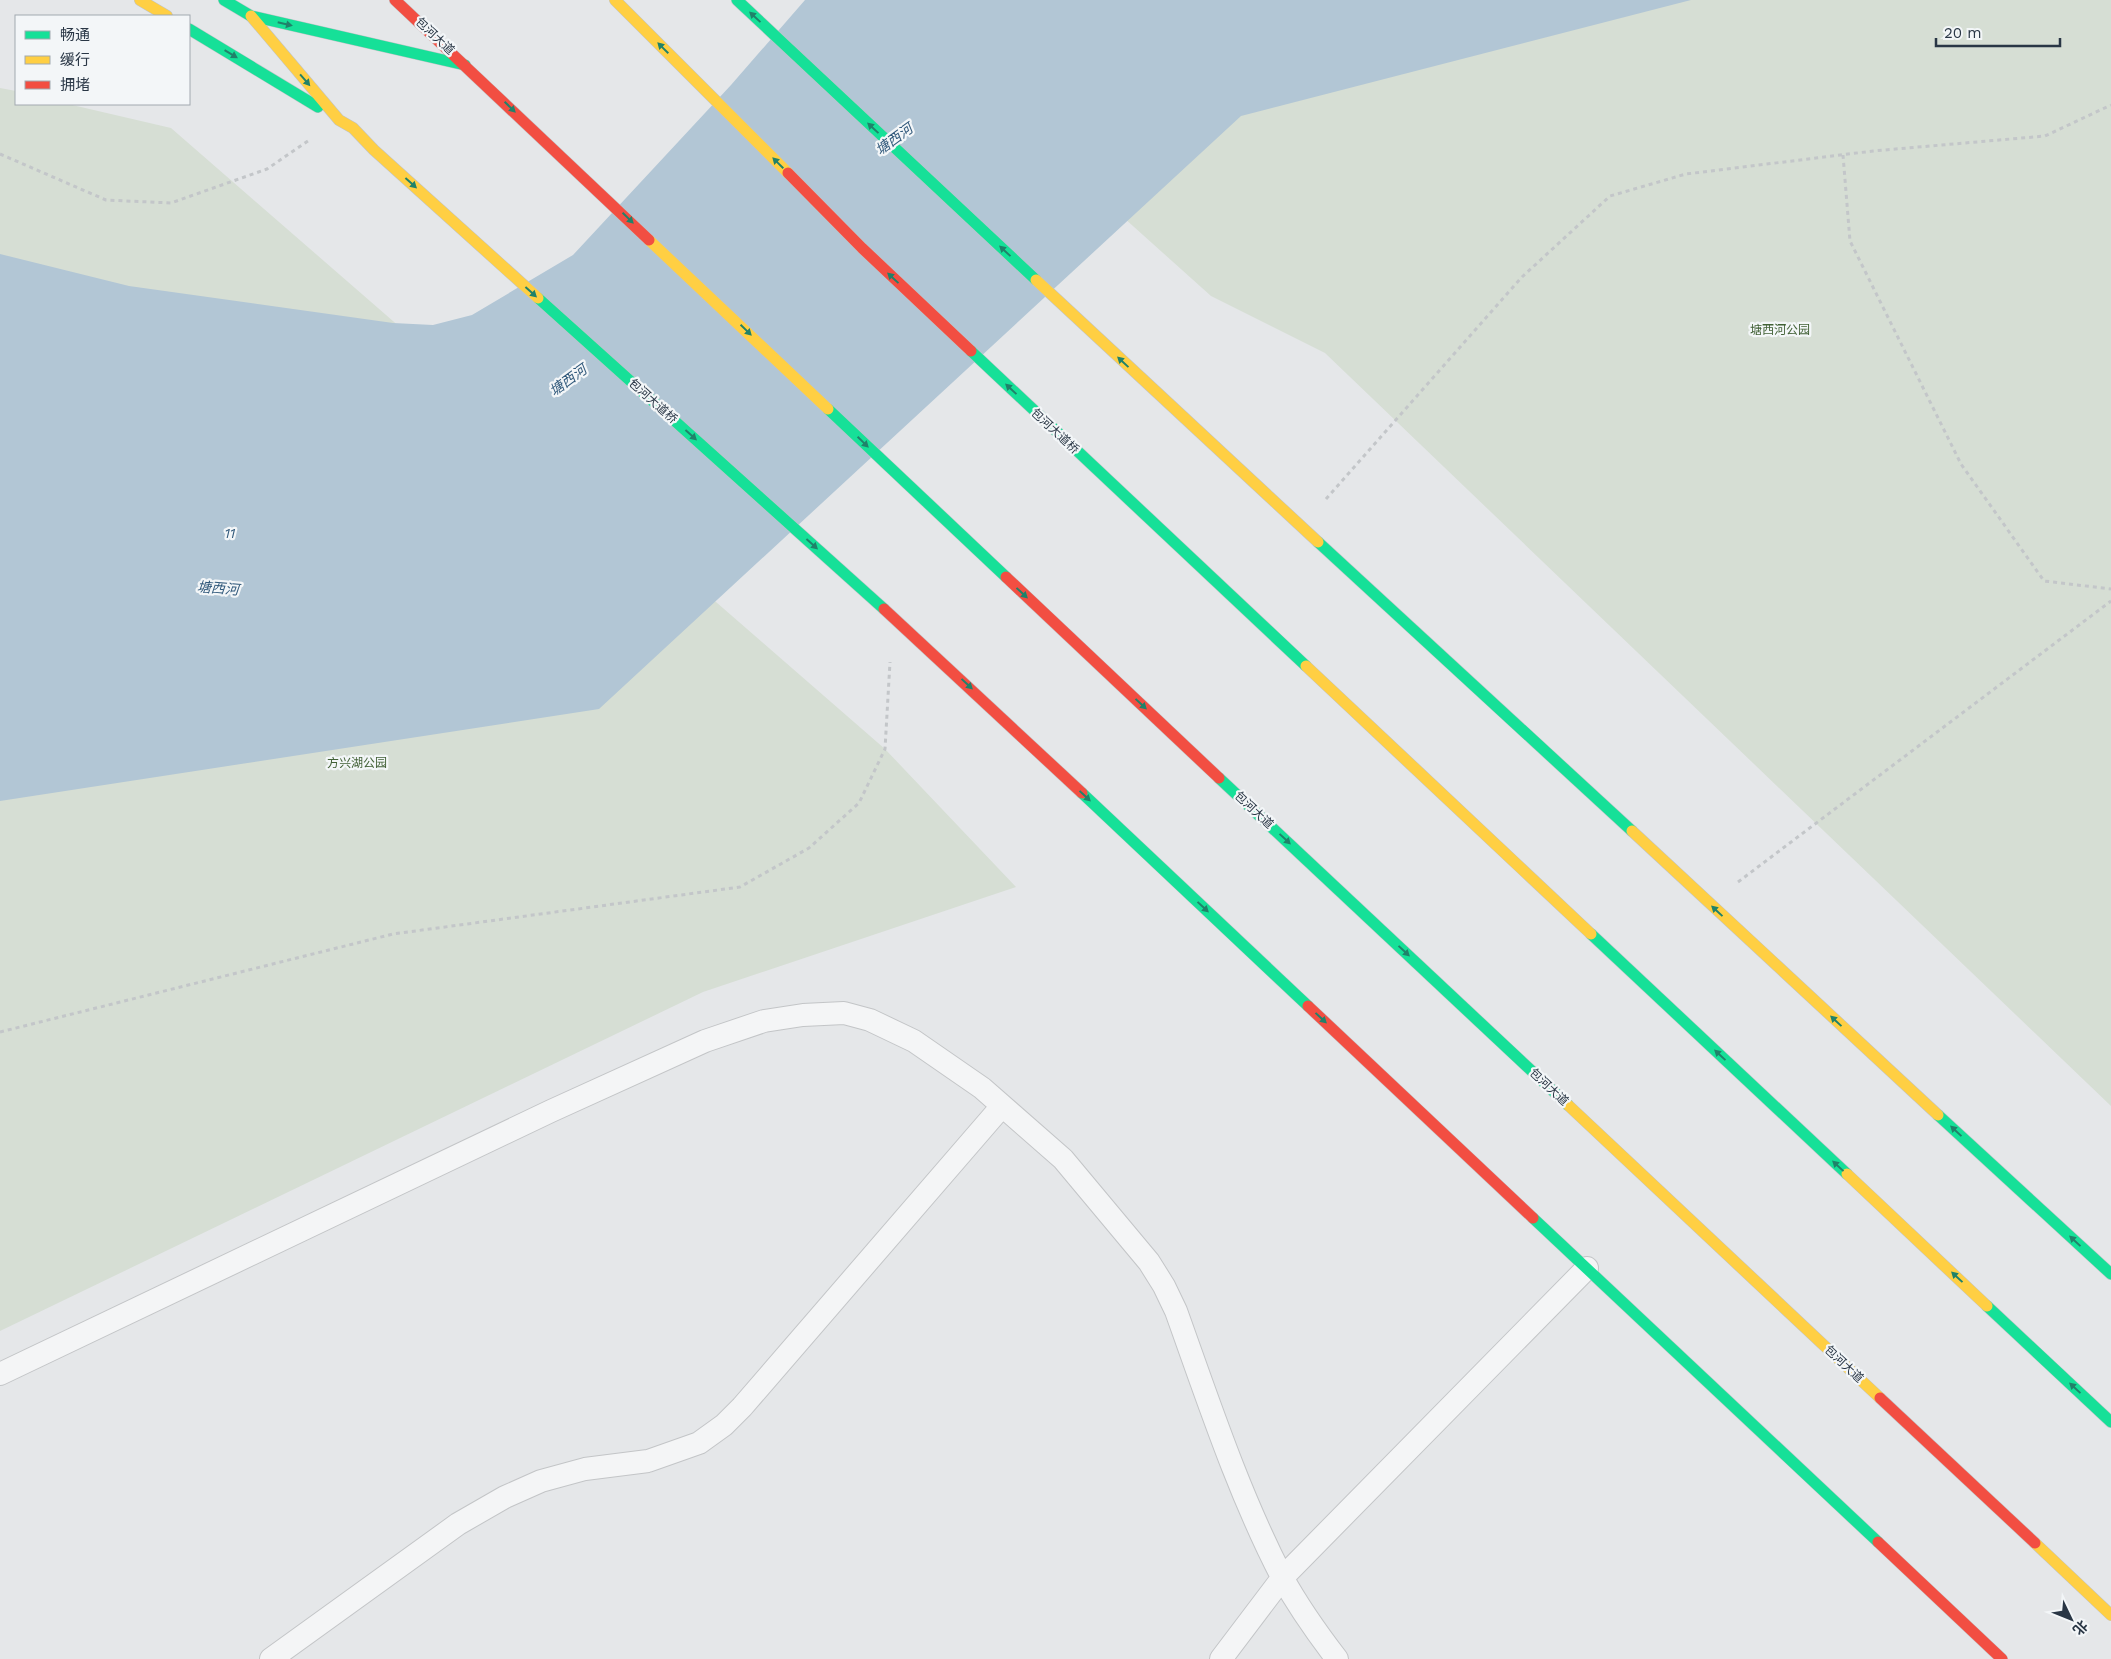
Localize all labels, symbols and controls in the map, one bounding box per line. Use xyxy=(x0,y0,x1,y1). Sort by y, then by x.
one-way arrow xyxy=(749,11,761,23)
legend xyxy=(15,15,190,105)
street label: 包河大道 xyxy=(413,15,457,57)
scale bar xyxy=(1936,15,2060,47)
one-way arrow xyxy=(277,20,292,28)
text: 20 m xyxy=(1944,24,1982,42)
text: 畅通 xyxy=(60,26,90,44)
one-way arrow xyxy=(657,42,669,54)
one-way arrow xyxy=(224,50,237,59)
text: 缓行 xyxy=(60,51,90,69)
one-way arrow xyxy=(300,73,311,86)
text: 拥堵 xyxy=(60,76,90,94)
one-way arrow xyxy=(504,101,516,113)
water label: 塘西河 xyxy=(872,118,918,158)
one-way arrow xyxy=(868,122,880,134)
one-way arrow xyxy=(772,157,784,169)
one-way arrow xyxy=(404,177,416,189)
one-way arrow xyxy=(621,212,633,224)
one-way arrow xyxy=(999,245,1011,257)
one-way arrow xyxy=(887,272,899,284)
one-way arrow xyxy=(525,286,537,298)
park label: 塘西河公园 xyxy=(1750,323,1810,337)
one-way arrow xyxy=(739,324,751,336)
one-way arrow xyxy=(1118,356,1130,368)
water label: 塘西河 xyxy=(546,359,592,399)
street label: 包河大道桥 xyxy=(626,376,680,426)
one-way arrow xyxy=(1005,383,1017,395)
street label: 包河大道桥 xyxy=(1028,405,1082,457)
one-way arrow xyxy=(685,430,698,441)
one-way arrow xyxy=(857,436,869,448)
water label: 11 xyxy=(225,525,236,541)
one-way arrow xyxy=(806,538,818,550)
water label: 塘西河 xyxy=(196,578,243,598)
one-way arrow xyxy=(1016,587,1028,599)
one-way arrow xyxy=(960,678,972,690)
one-way arrow xyxy=(1135,698,1147,710)
park label: 方兴湖公园 xyxy=(327,756,387,770)
street label: 包河大道 xyxy=(1232,789,1276,831)
one-way arrow xyxy=(1078,790,1090,802)
one-way arrow xyxy=(1279,833,1291,845)
one-way arrow xyxy=(1197,901,1209,913)
one-way arrow xyxy=(1712,905,1724,917)
one-way arrow xyxy=(1397,945,1409,957)
one-way arrow xyxy=(1315,1012,1327,1024)
one-way arrow xyxy=(1831,1015,1843,1027)
one-way arrow xyxy=(1714,1049,1726,1061)
street label: 包河大道 xyxy=(1527,1066,1571,1108)
one-way arrow xyxy=(1950,1125,1962,1137)
one-way arrow xyxy=(1833,1160,1845,1172)
one-way arrow xyxy=(2070,1235,2082,1247)
one-way arrow xyxy=(1951,1271,1963,1283)
street label: 包河大道 xyxy=(1822,1343,1866,1385)
one-way arrow xyxy=(2070,1382,2082,1394)
north arrow xyxy=(2046,1594,2096,1644)
text: 北 xyxy=(2070,1617,2091,1638)

